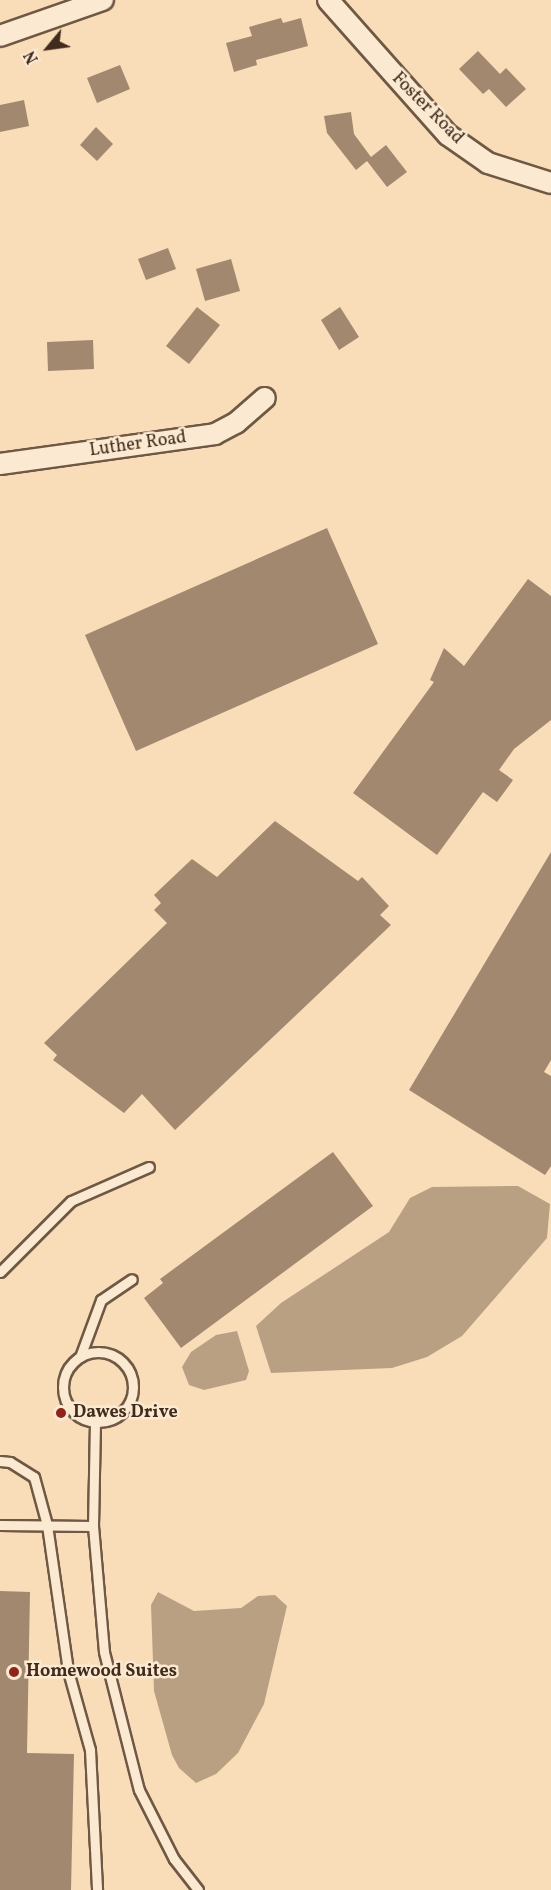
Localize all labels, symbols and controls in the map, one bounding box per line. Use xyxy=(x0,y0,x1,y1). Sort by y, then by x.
north arrow xyxy=(18,18,78,78)
text: N xyxy=(20,46,45,67)
street label: Foster Road xyxy=(387,69,467,149)
street label: Luther Road xyxy=(88,428,188,462)
place label: Dawes Drive xyxy=(73,1402,178,1424)
marker: Dawes Drive xyxy=(54,1406,68,1420)
place label: Homewood Suites xyxy=(26,1661,177,1683)
marker: Homewood Suites xyxy=(7,1665,21,1679)

